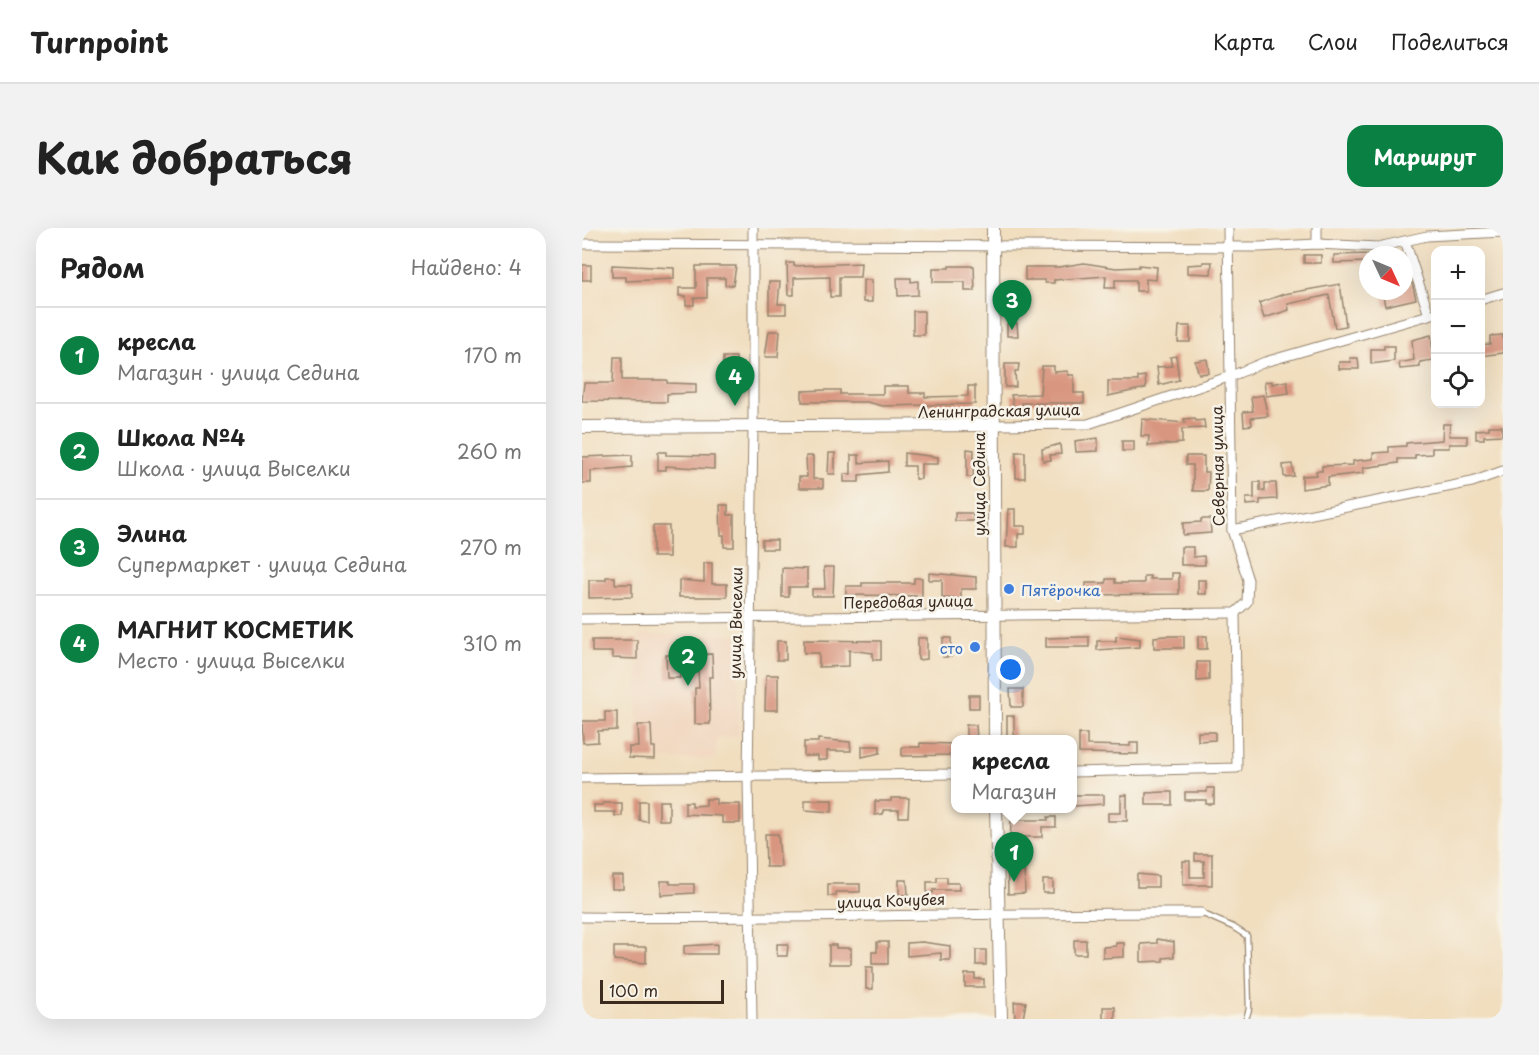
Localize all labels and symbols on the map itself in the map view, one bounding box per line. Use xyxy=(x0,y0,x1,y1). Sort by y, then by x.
north arrow xyxy=(1359,246,1413,300)
pin: 3 xyxy=(992,280,1032,330)
pin: 4 xyxy=(716,356,754,406)
street label: Ленинградская улица xyxy=(918,397,1081,423)
street label: Северная улица xyxy=(1204,405,1230,526)
street label: улица Седина xyxy=(967,431,990,536)
street label: улица Выселки xyxy=(723,567,747,679)
place label: Пятёрочка xyxy=(1021,578,1101,601)
marker: Пятёрочка xyxy=(1002,582,1016,596)
street label: Передовая улица xyxy=(843,588,973,614)
pin: 2 xyxy=(668,636,708,686)
place label: сто xyxy=(940,636,963,659)
marker: сто xyxy=(968,640,982,654)
your location xyxy=(996,655,1025,684)
pin: 1 xyxy=(994,832,1034,882)
street label: улица Кочубея xyxy=(836,887,946,913)
scale bar xyxy=(600,977,724,1004)

